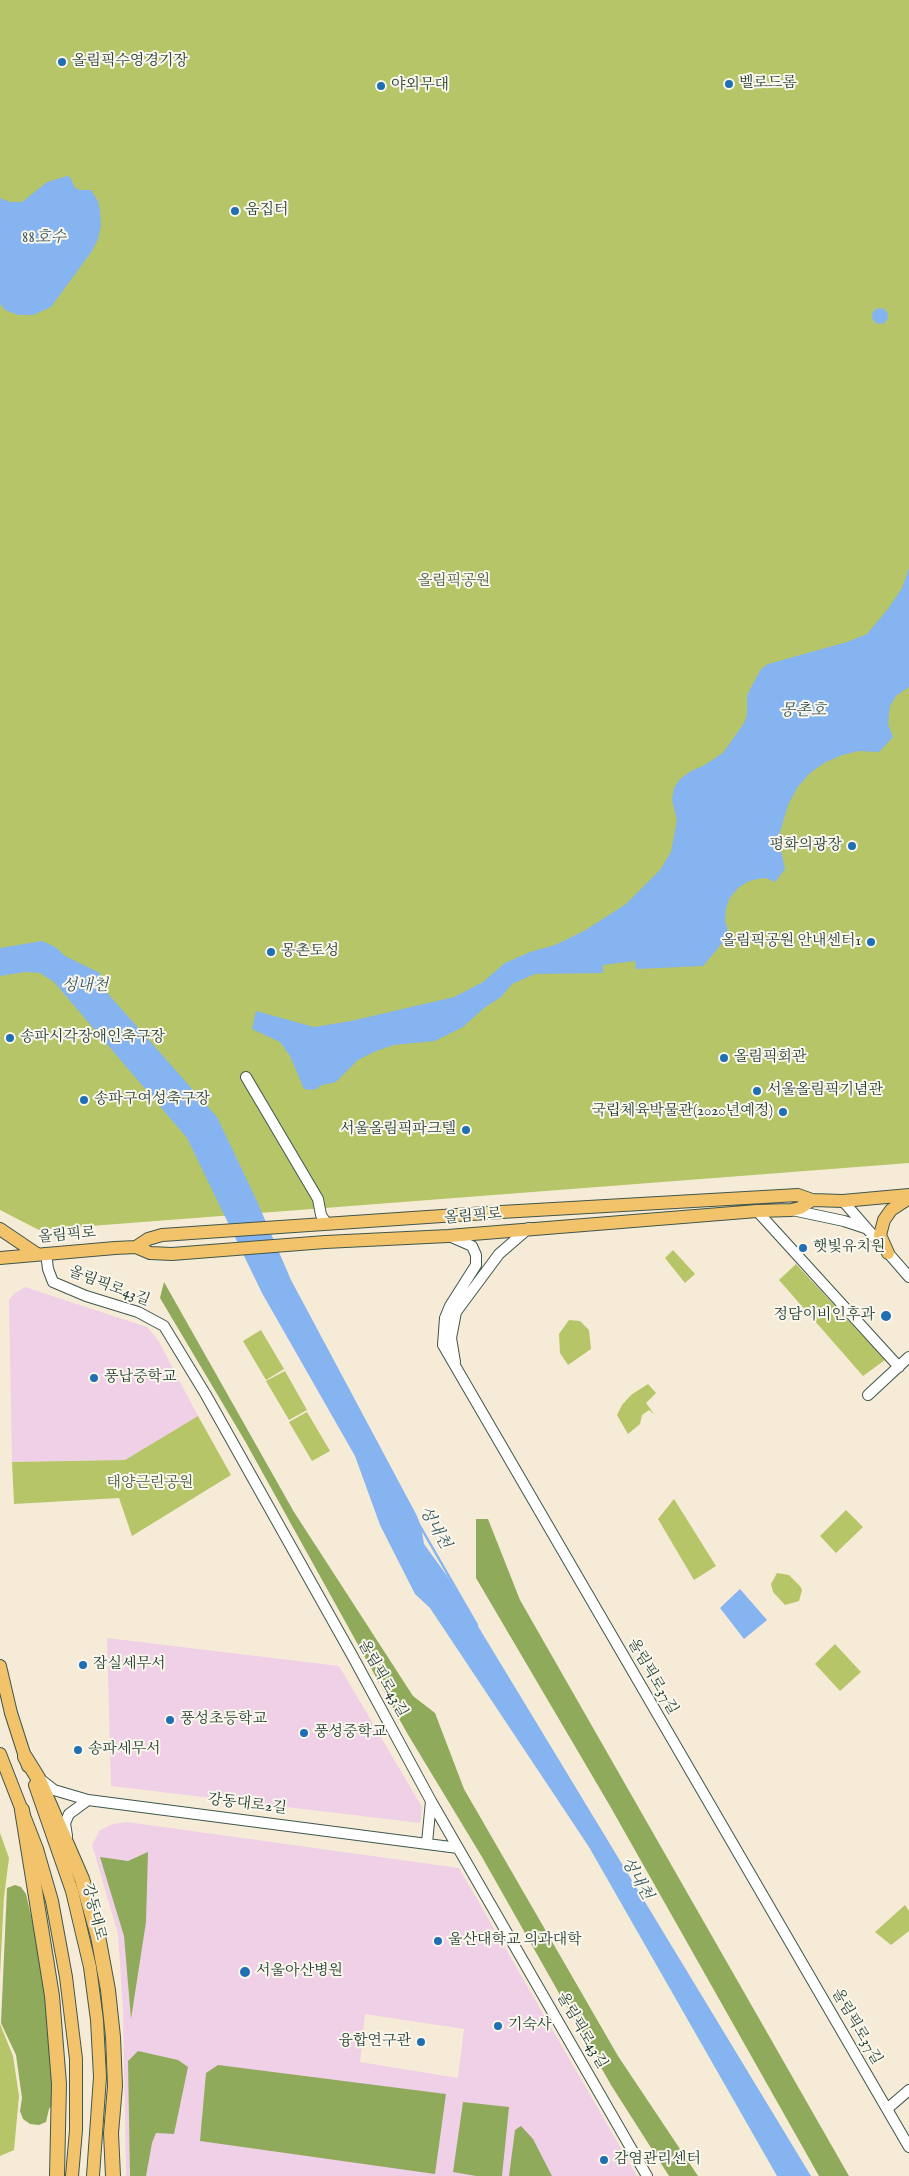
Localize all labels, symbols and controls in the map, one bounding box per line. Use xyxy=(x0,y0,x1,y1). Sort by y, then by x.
place label: 올림픽수영경기장 xyxy=(72,53,188,71)
marker: 올림픽수영경기장 xyxy=(56,56,68,68)
place label: 벨로드롬 xyxy=(739,75,797,93)
place label: 야외무대 xyxy=(391,77,449,95)
marker: 벨로드롬 xyxy=(723,78,735,90)
marker: 야외무대 xyxy=(375,80,387,92)
place label: 움집터 xyxy=(245,202,288,220)
marker: 움집터 xyxy=(229,205,241,217)
water label: 88호수 xyxy=(22,229,66,249)
park label: 올림픽공원 xyxy=(418,573,490,591)
water label: 몽촌호 xyxy=(780,702,826,722)
place label: 평화의광장 xyxy=(770,837,842,855)
marker: 평화의광장 xyxy=(846,840,858,852)
place label: 올림픽공원 안내센터1 xyxy=(722,933,861,951)
marker: 올림픽공원 안내센터1 xyxy=(865,936,877,948)
place label: 몽촌토성 xyxy=(281,943,339,961)
marker: 몽촌토성 xyxy=(265,946,277,958)
water label: 성내천 xyxy=(62,977,108,997)
place label: 송파시각장애인축구장 xyxy=(20,1029,165,1047)
marker: 송파시각장애인축구장 xyxy=(4,1032,16,1044)
place label: 올림픽회관 xyxy=(734,1049,806,1067)
marker: 올림픽회관 xyxy=(718,1052,730,1064)
place label: 서울올림픽기념관 xyxy=(767,1082,883,1100)
marker: 서울올림픽기념관 xyxy=(751,1085,763,1097)
place label: 송파구여성축구장 xyxy=(94,1091,210,1109)
marker: 송파구여성축구장 xyxy=(78,1094,90,1106)
place label: 국립체육박물관(2020년예정) xyxy=(592,1103,773,1121)
marker: 국립체육박물관(2020년예정) xyxy=(777,1106,789,1118)
place label: 서울올림픽파크텔 xyxy=(340,1121,456,1139)
marker: 서울올림픽파크텔 xyxy=(460,1124,472,1136)
street label: 올림픽로 xyxy=(443,1206,503,1228)
street label: 올림픽로 xyxy=(37,1225,97,1247)
place label: 햇빛유치원 xyxy=(813,1239,885,1257)
marker: 햇빛유치원 xyxy=(797,1242,809,1254)
street label: 올림픽로43길 xyxy=(66,1263,152,1311)
place label: 정담이비인후과 xyxy=(774,1307,875,1325)
marker: 정담이비인후과 xyxy=(879,1309,893,1323)
place label: 풍납중학교 xyxy=(104,1369,176,1387)
marker: 풍납중학교 xyxy=(88,1372,100,1384)
park label: 태양근린공원 xyxy=(107,1475,193,1493)
water label: 성내천 xyxy=(414,1503,454,1553)
street label: 올림픽로37길 xyxy=(623,1636,681,1718)
street label: 올림픽로43길 xyxy=(353,1637,411,1721)
place label: 잠실세무서 xyxy=(93,1656,165,1674)
marker: 잠실세무서 xyxy=(77,1659,89,1671)
place label: 풍성초등학교 xyxy=(180,1711,267,1729)
marker: 풍성초등학교 xyxy=(164,1714,176,1726)
place label: 풍성중학교 xyxy=(314,1724,386,1742)
marker: 풍성중학교 xyxy=(298,1727,310,1739)
place label: 송파세무서 xyxy=(88,1741,160,1759)
marker: 송파세무서 xyxy=(72,1744,84,1756)
street label: 강동대로2길 xyxy=(206,1791,288,1819)
water label: 성내천 xyxy=(616,1854,656,1904)
street label: 강동대로 xyxy=(77,1882,109,1942)
place label: 울산대학교 의과대학 xyxy=(448,1932,582,1950)
marker: 울산대학교 의과대학 xyxy=(432,1935,444,1947)
place label: 서울아산병원 xyxy=(256,1963,343,1981)
marker: 서울아산병원 xyxy=(238,1965,252,1979)
street label: 올림픽로37길 xyxy=(827,1986,885,2068)
street label: 올림픽로43길 xyxy=(552,1990,610,2072)
place label: 기숙사 xyxy=(508,2017,551,2035)
marker: 기숙사 xyxy=(492,2020,504,2032)
place label: 융합연구관 xyxy=(339,2033,411,2051)
marker: 융합연구관 xyxy=(415,2036,427,2048)
place label: 감염관리센터 xyxy=(614,2151,701,2169)
marker: 감염관리센터 xyxy=(598,2154,610,2166)

